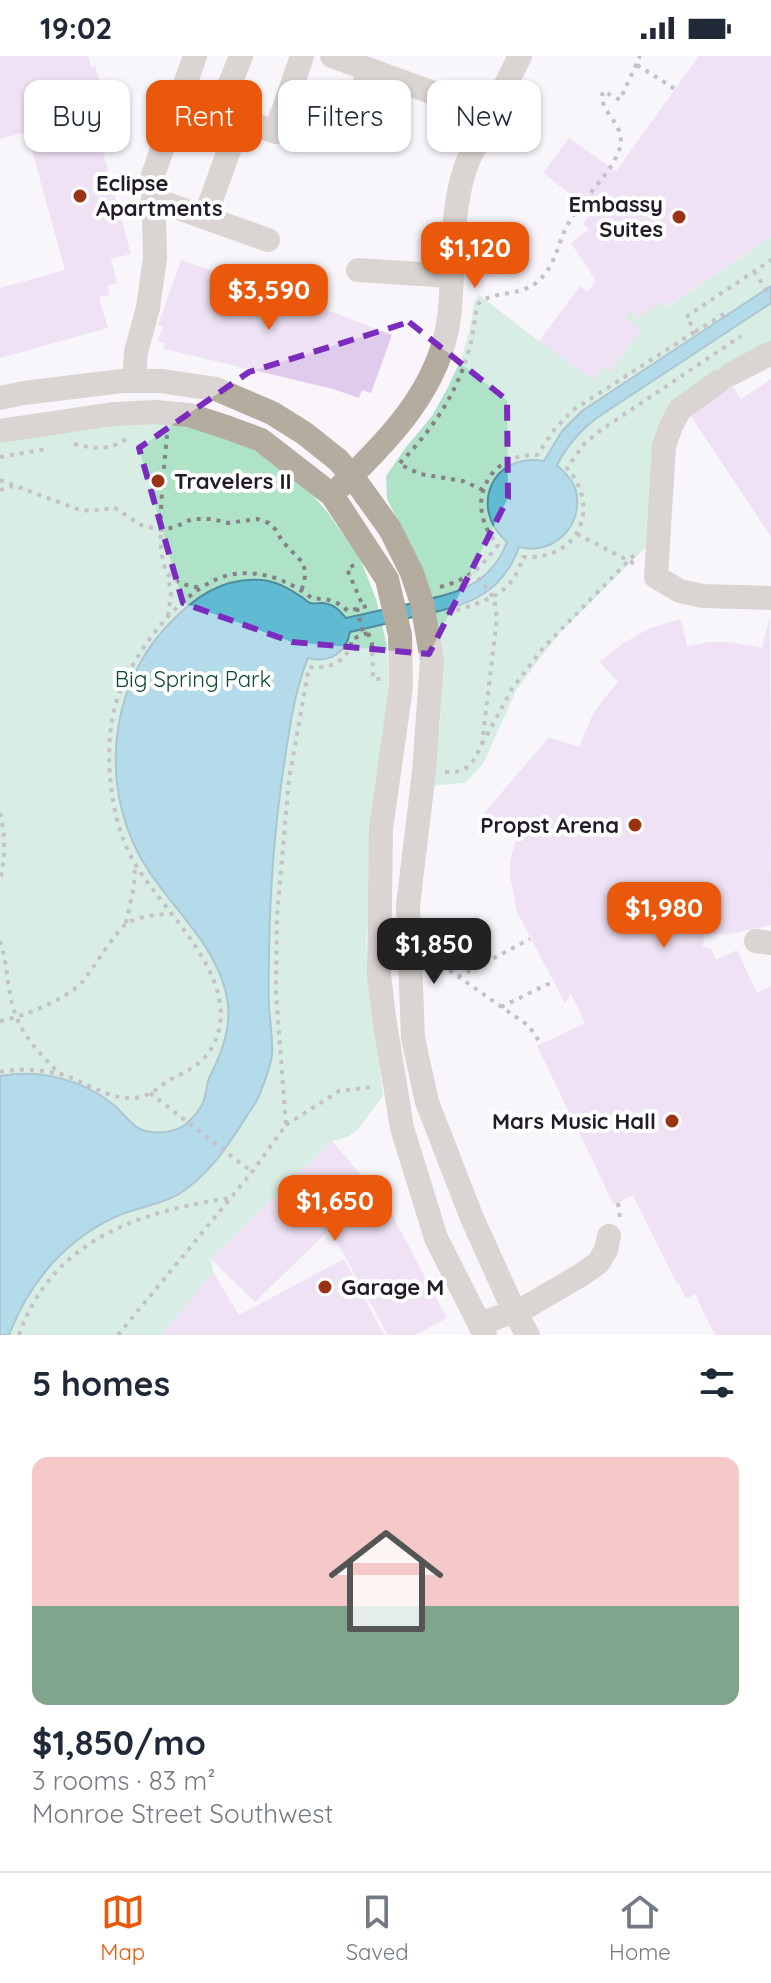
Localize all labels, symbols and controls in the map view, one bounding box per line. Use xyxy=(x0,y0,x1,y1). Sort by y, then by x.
text: 19:02 xyxy=(40,9,112,47)
chip: Buy xyxy=(24,80,130,152)
chip: Rent xyxy=(146,80,262,152)
chip: Filters xyxy=(278,80,411,152)
chip: New xyxy=(427,80,541,152)
place label: Eclipse Apartments xyxy=(96,169,223,222)
marker: Eclipse Apartments xyxy=(71,187,89,205)
place label: Embassy Suites xyxy=(568,190,663,243)
marker: Embassy Suites xyxy=(670,208,688,226)
pin: $1,120 xyxy=(410,222,540,290)
text: $1,120 xyxy=(439,231,511,264)
pin: $3,590 xyxy=(204,264,334,332)
text: $3,590 xyxy=(228,273,310,306)
place label: Travelers II xyxy=(174,467,292,495)
marker: Travelers II xyxy=(149,472,167,490)
park label: Big Spring Park xyxy=(115,665,271,693)
place label: Propst Arena xyxy=(480,811,619,839)
marker: Propst Arena xyxy=(626,816,644,834)
pin: $1,980 xyxy=(599,882,729,950)
text: $1,980 xyxy=(625,891,703,924)
pin: $1,850 xyxy=(369,918,499,986)
text: $1,850 xyxy=(395,927,473,960)
place label: Mars Music Hall xyxy=(492,1107,656,1135)
marker: Mars Music Hall xyxy=(663,1112,681,1130)
pin: $1,650 xyxy=(270,1175,400,1243)
text: $1,650 xyxy=(296,1184,374,1217)
place label: Garage M xyxy=(341,1273,444,1301)
marker: Garage M xyxy=(316,1278,334,1296)
icon: filters xyxy=(695,1361,739,1405)
text: 5 homes xyxy=(32,1362,170,1405)
icon: home xyxy=(314,1509,458,1653)
text: $1,850/mo xyxy=(32,1721,206,1764)
text: 3 rooms · 83 m² xyxy=(32,1764,215,1797)
text: Monroe Street Southwest xyxy=(32,1797,333,1830)
tab: Map xyxy=(100,1890,145,1966)
tab: Saved xyxy=(346,1890,408,1966)
tab: Home xyxy=(609,1890,671,1966)

